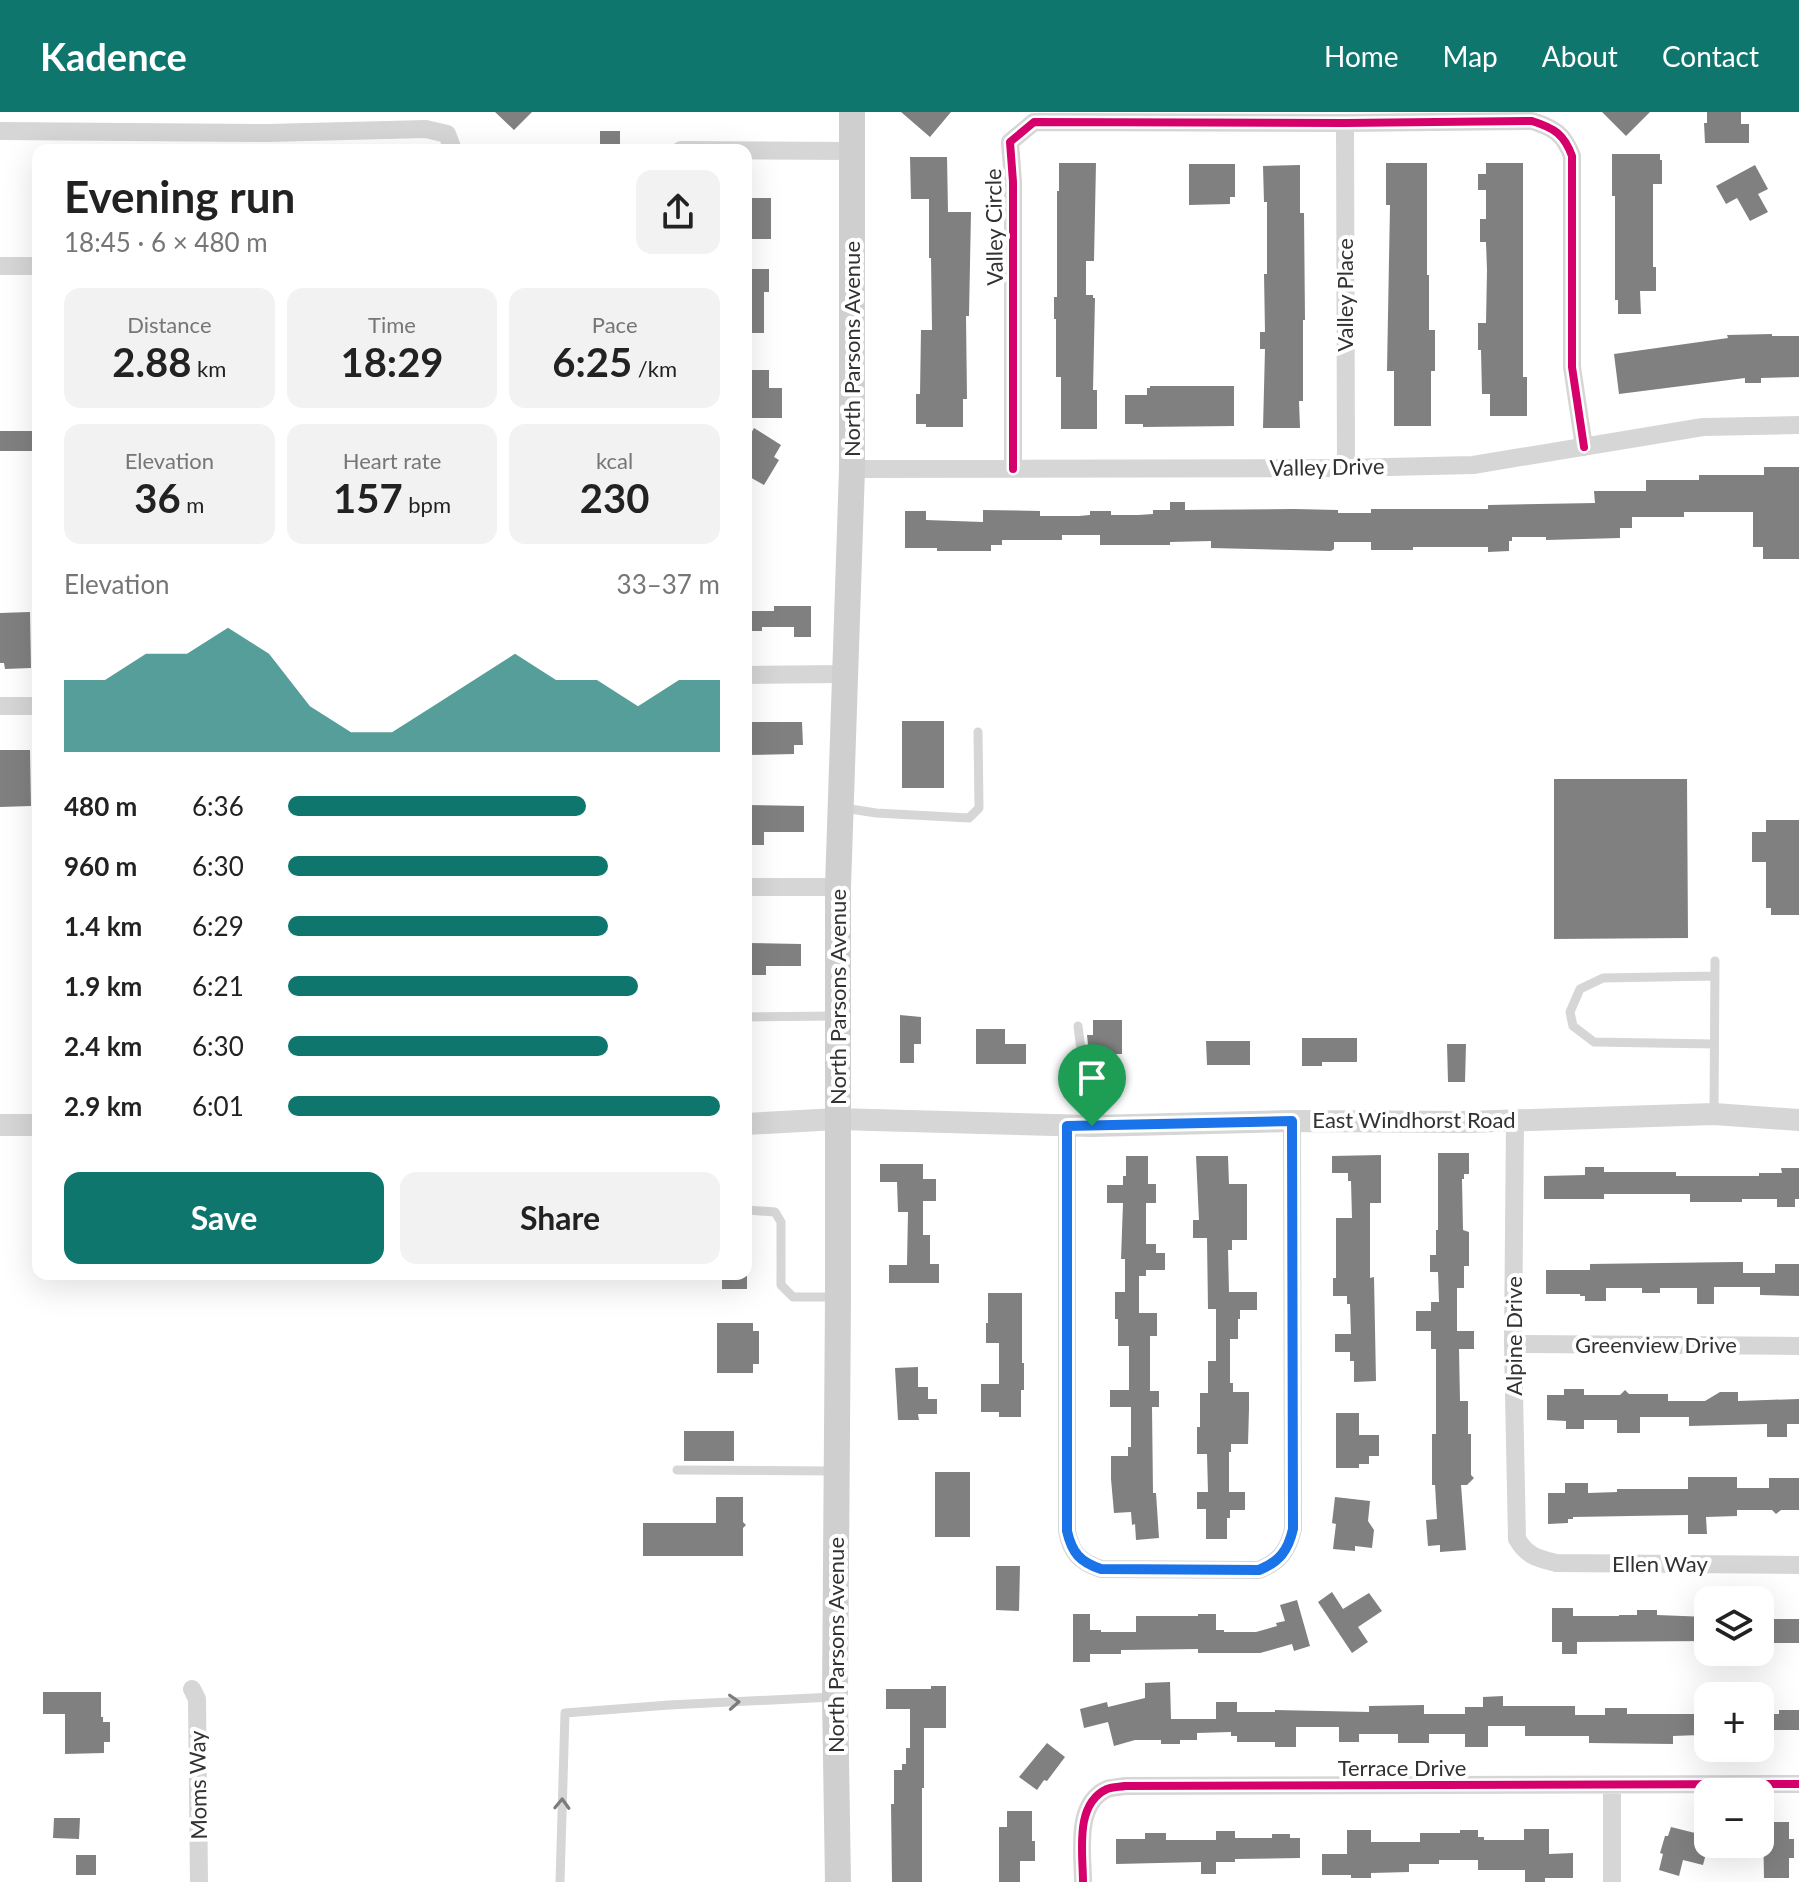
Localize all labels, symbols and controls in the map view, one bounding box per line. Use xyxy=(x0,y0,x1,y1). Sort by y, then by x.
text: Kadence xyxy=(40,33,187,79)
text: Home xyxy=(1324,39,1399,73)
text: Map xyxy=(1443,39,1498,73)
text: About xyxy=(1542,39,1618,73)
text: Contact xyxy=(1662,39,1759,73)
street label: Valley Circle xyxy=(979,168,1008,286)
text: Evening run xyxy=(64,170,295,222)
button: share xyxy=(636,170,720,254)
text: 18:45 · 6 × 480 m xyxy=(64,226,268,258)
street label: Valley Place xyxy=(1331,238,1358,352)
street label: North Parsons Avenue xyxy=(838,241,865,457)
text: Distance xyxy=(127,311,212,338)
text: Time xyxy=(368,311,416,338)
text: Pace xyxy=(592,311,638,338)
text: 2.88 xyxy=(112,338,191,386)
text: 18:29 xyxy=(340,338,444,386)
text: 6:25 xyxy=(552,338,632,386)
text: km xyxy=(191,355,226,382)
text: /km xyxy=(632,355,677,382)
text: Elevation xyxy=(125,447,214,474)
text: Heart rate xyxy=(343,447,441,474)
text: kcal xyxy=(596,447,633,474)
street label: Valley Drive xyxy=(1269,452,1385,481)
text: 36 xyxy=(134,474,181,522)
text: 157 xyxy=(333,474,403,522)
text: 230 xyxy=(580,474,649,522)
text: m xyxy=(181,491,204,518)
text: bpm xyxy=(403,491,451,518)
text: Elevation xyxy=(64,568,170,600)
text: 33–37 m xyxy=(617,568,720,600)
text: 480 m xyxy=(64,790,137,822)
text: 6:36 xyxy=(192,790,244,822)
text: 960 m xyxy=(64,850,137,882)
text: 6:30 xyxy=(192,850,244,882)
street label: North Parsons Avenue xyxy=(824,889,851,1105)
text: 1.4 km xyxy=(64,910,142,942)
text: 6:29 xyxy=(192,910,244,942)
text: 1.9 km xyxy=(64,970,142,1002)
text: 6:21 xyxy=(192,970,244,1002)
text: 2.4 km xyxy=(64,1030,142,1062)
text: 6:30 xyxy=(192,1030,244,1062)
pin xyxy=(1058,1044,1126,1126)
icon: arrive xyxy=(1070,1056,1114,1100)
text: 2.9 km xyxy=(64,1090,142,1122)
text: 6:01 xyxy=(192,1090,244,1122)
street label: East Windhorst Road xyxy=(1312,1106,1516,1133)
button: Save xyxy=(64,1172,384,1264)
button: Share xyxy=(400,1172,720,1264)
street label: Alpine Drive xyxy=(1500,1276,1527,1396)
street label: Greenview Drive xyxy=(1575,1331,1737,1358)
street label: North Parsons Avenue xyxy=(822,1537,849,1753)
street label: Ellen Way xyxy=(1612,1550,1709,1577)
map controls xyxy=(1694,1586,1774,1858)
button: layers xyxy=(1694,1586,1774,1666)
button: + xyxy=(1694,1682,1774,1762)
one-way arrow xyxy=(728,1694,741,1711)
street label: Moms Way xyxy=(183,1730,212,1840)
street label: Terrace Drive xyxy=(1338,1754,1466,1781)
button: − xyxy=(1694,1778,1774,1858)
one-way arrow xyxy=(554,1797,571,1810)

